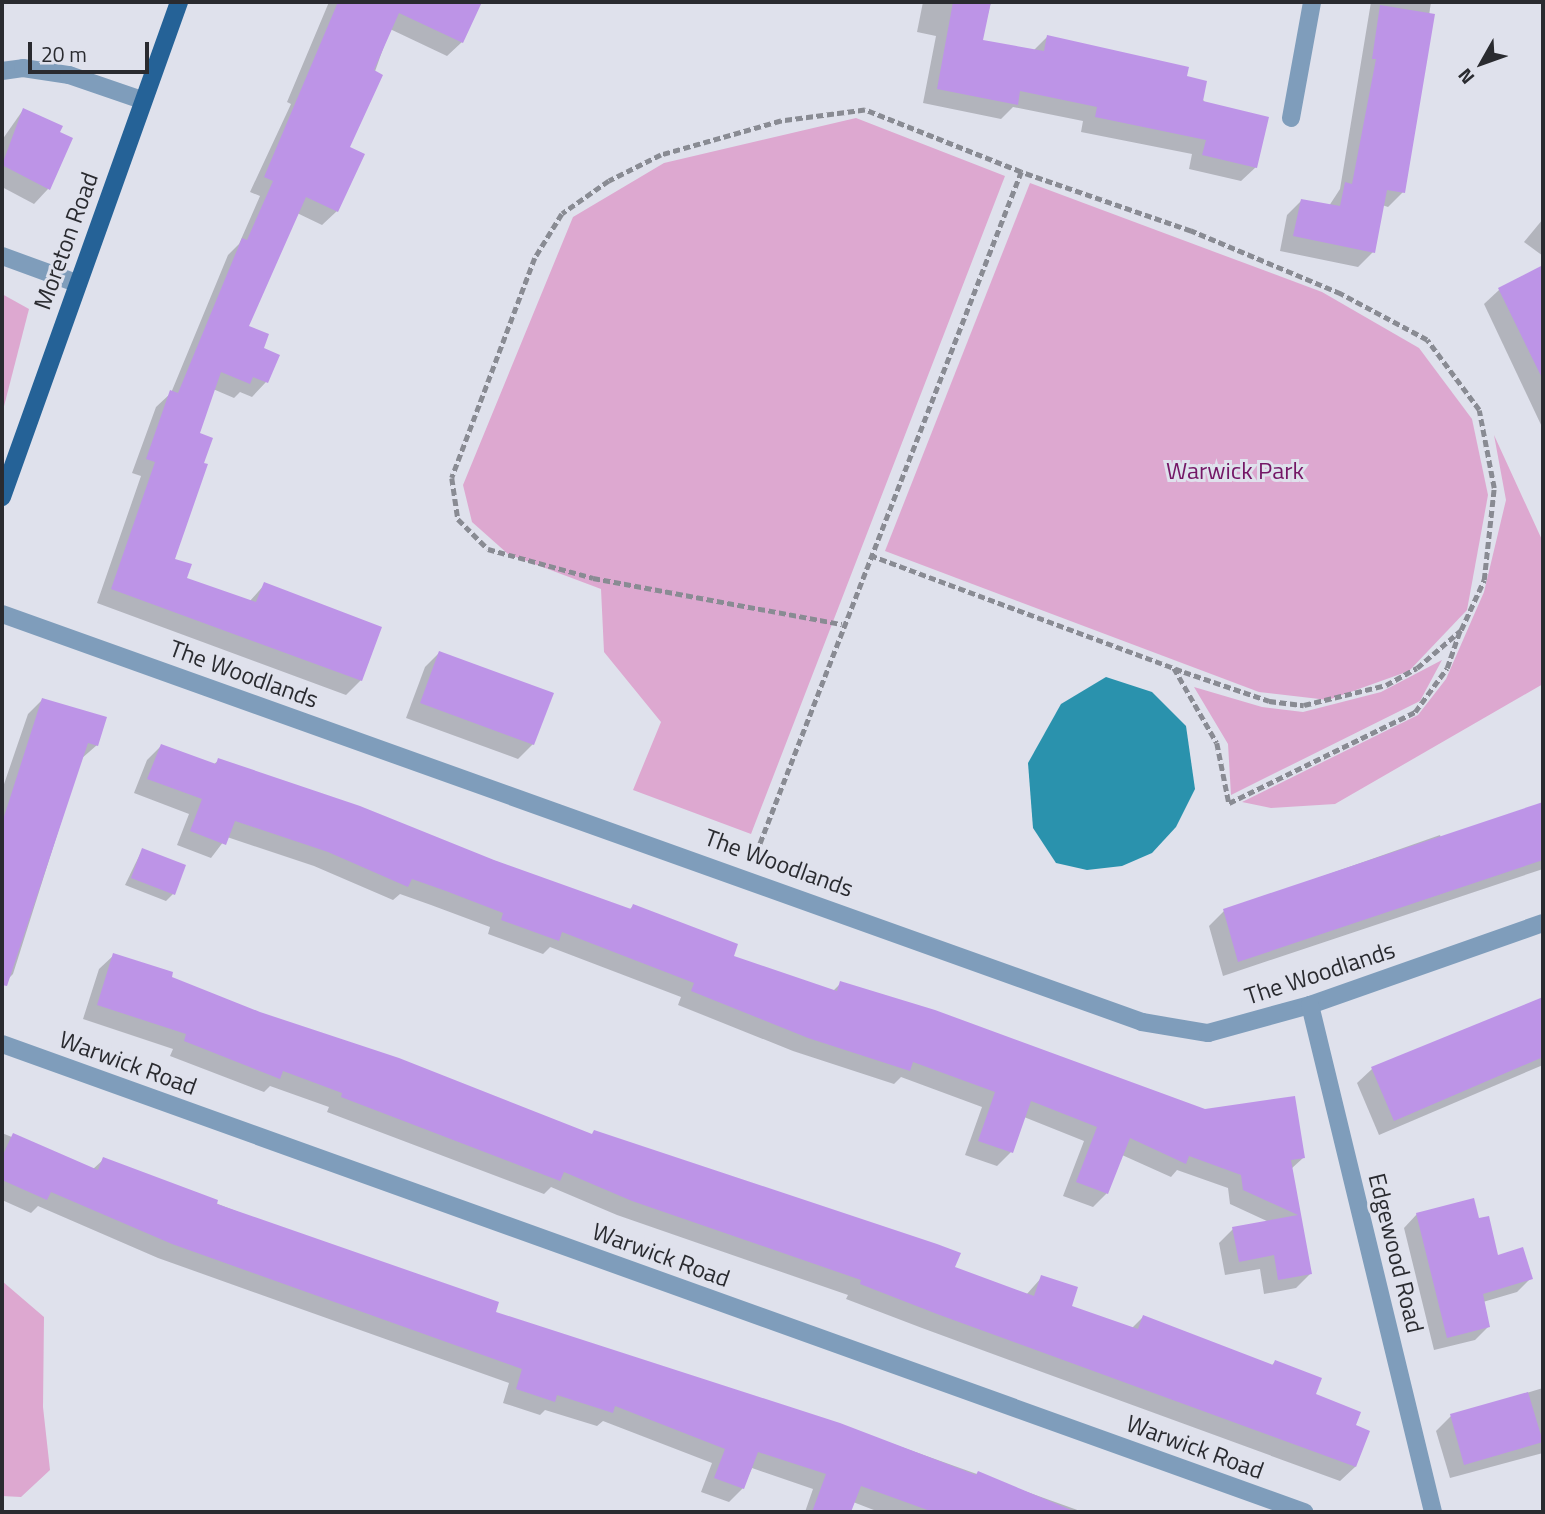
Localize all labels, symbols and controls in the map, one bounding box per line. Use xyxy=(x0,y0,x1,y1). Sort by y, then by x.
scale bar xyxy=(32,28,152,72)
north arrow xyxy=(1447,28,1517,98)
text: 20 m xyxy=(41,38,87,70)
text: N xyxy=(1450,62,1481,91)
street label: Moreton Road xyxy=(28,168,104,314)
park label: Warwick Park xyxy=(1166,457,1304,485)
street label: The Woodlands xyxy=(166,634,322,714)
street label: The Woodlands xyxy=(701,823,857,903)
street label: The Woodlands xyxy=(1241,935,1399,1011)
street label: Warwick Road xyxy=(55,1025,201,1101)
street label: Edgewood Road xyxy=(1362,1170,1430,1336)
street label: Warwick Road xyxy=(588,1217,734,1293)
street label: Warwick Road xyxy=(1122,1409,1268,1485)

